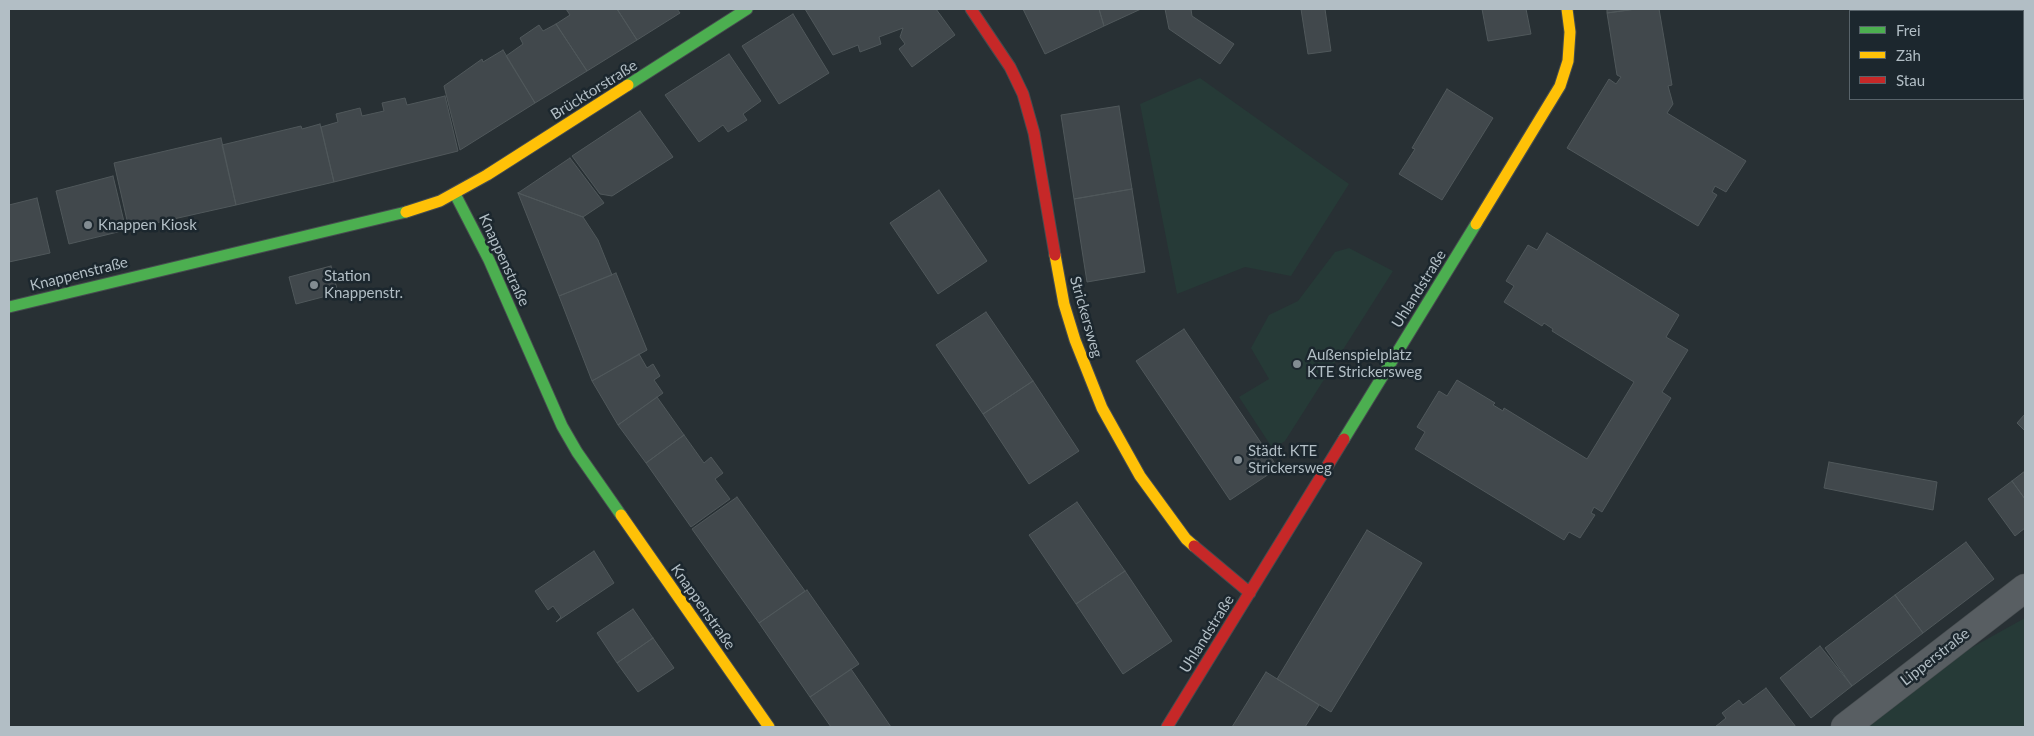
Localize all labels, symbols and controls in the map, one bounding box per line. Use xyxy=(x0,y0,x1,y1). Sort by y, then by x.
legend xyxy=(1849,10,2024,100)
text: Frei xyxy=(1896,21,1921,39)
text: Zäh xyxy=(1896,46,1921,64)
street label: Brücktorstraße xyxy=(547,56,641,124)
text: Stau xyxy=(1896,71,1925,89)
street label: Knappenstraße xyxy=(475,211,533,309)
place label: Knappen Kiosk xyxy=(98,216,197,234)
marker: Knappen Kiosk xyxy=(82,219,94,231)
street label: Uhlandstraße xyxy=(1388,247,1450,331)
street label: Knappenstraße xyxy=(28,253,130,295)
place label: Station Knappenstr. xyxy=(324,267,403,302)
street label: Strickersweg xyxy=(1066,274,1106,360)
marker: Station Knappenstr. xyxy=(308,279,320,291)
place label: Außenspielplatz KTE Strickersweg xyxy=(1307,346,1422,381)
marker: Außenspielplatz KTE Strickersweg xyxy=(1291,358,1303,370)
place label: Städt. KTE Strickersweg xyxy=(1248,442,1332,477)
marker: Städt. KTE Strickersweg xyxy=(1232,454,1244,466)
street label: Knappenstraße xyxy=(667,561,739,653)
street label: Uhlandstraße xyxy=(1176,592,1238,676)
street label: Lipperstraße xyxy=(1897,624,1973,690)

